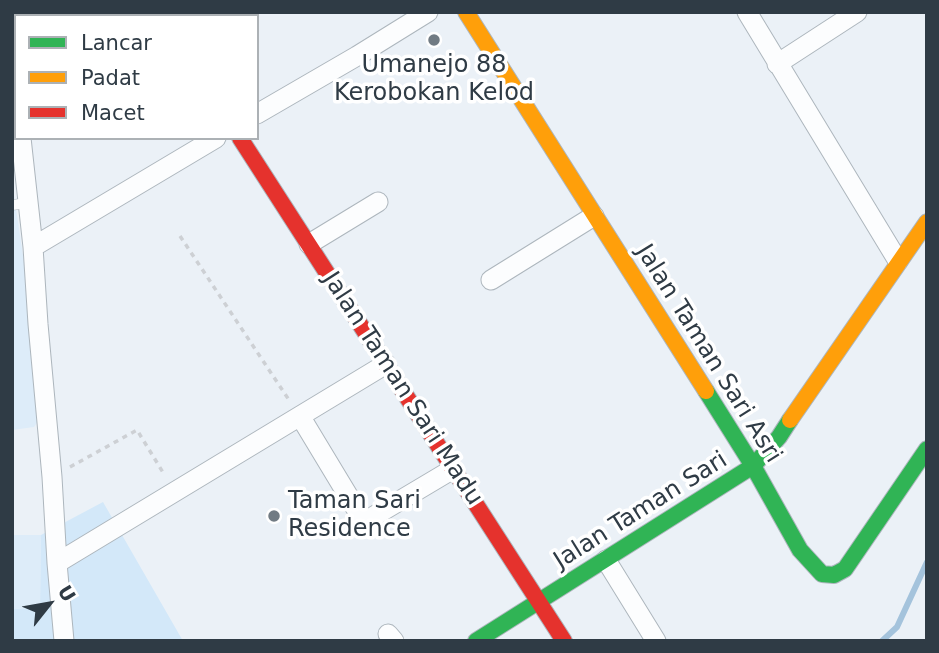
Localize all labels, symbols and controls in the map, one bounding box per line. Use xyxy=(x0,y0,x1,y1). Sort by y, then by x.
legend xyxy=(14,14,259,140)
text: Lancar xyxy=(81,31,152,55)
marker: Umanejo 88 Kerobokan Kelod xyxy=(426,32,442,48)
place label: Umanejo 88 Kerobokan Kelod xyxy=(334,52,534,108)
text: Padat xyxy=(81,66,140,90)
text: Macet xyxy=(81,101,145,125)
street label: Jalan Taman Sari Asri xyxy=(629,240,787,468)
street label: Jalan Taman Sari Madu xyxy=(316,267,488,511)
street label: Jalan Taman Sari xyxy=(549,446,733,576)
place label: Taman Sari Residence xyxy=(288,488,421,544)
marker: Taman Sari Residence xyxy=(266,508,282,524)
north arrow xyxy=(14,569,84,639)
text: U xyxy=(54,581,80,605)

